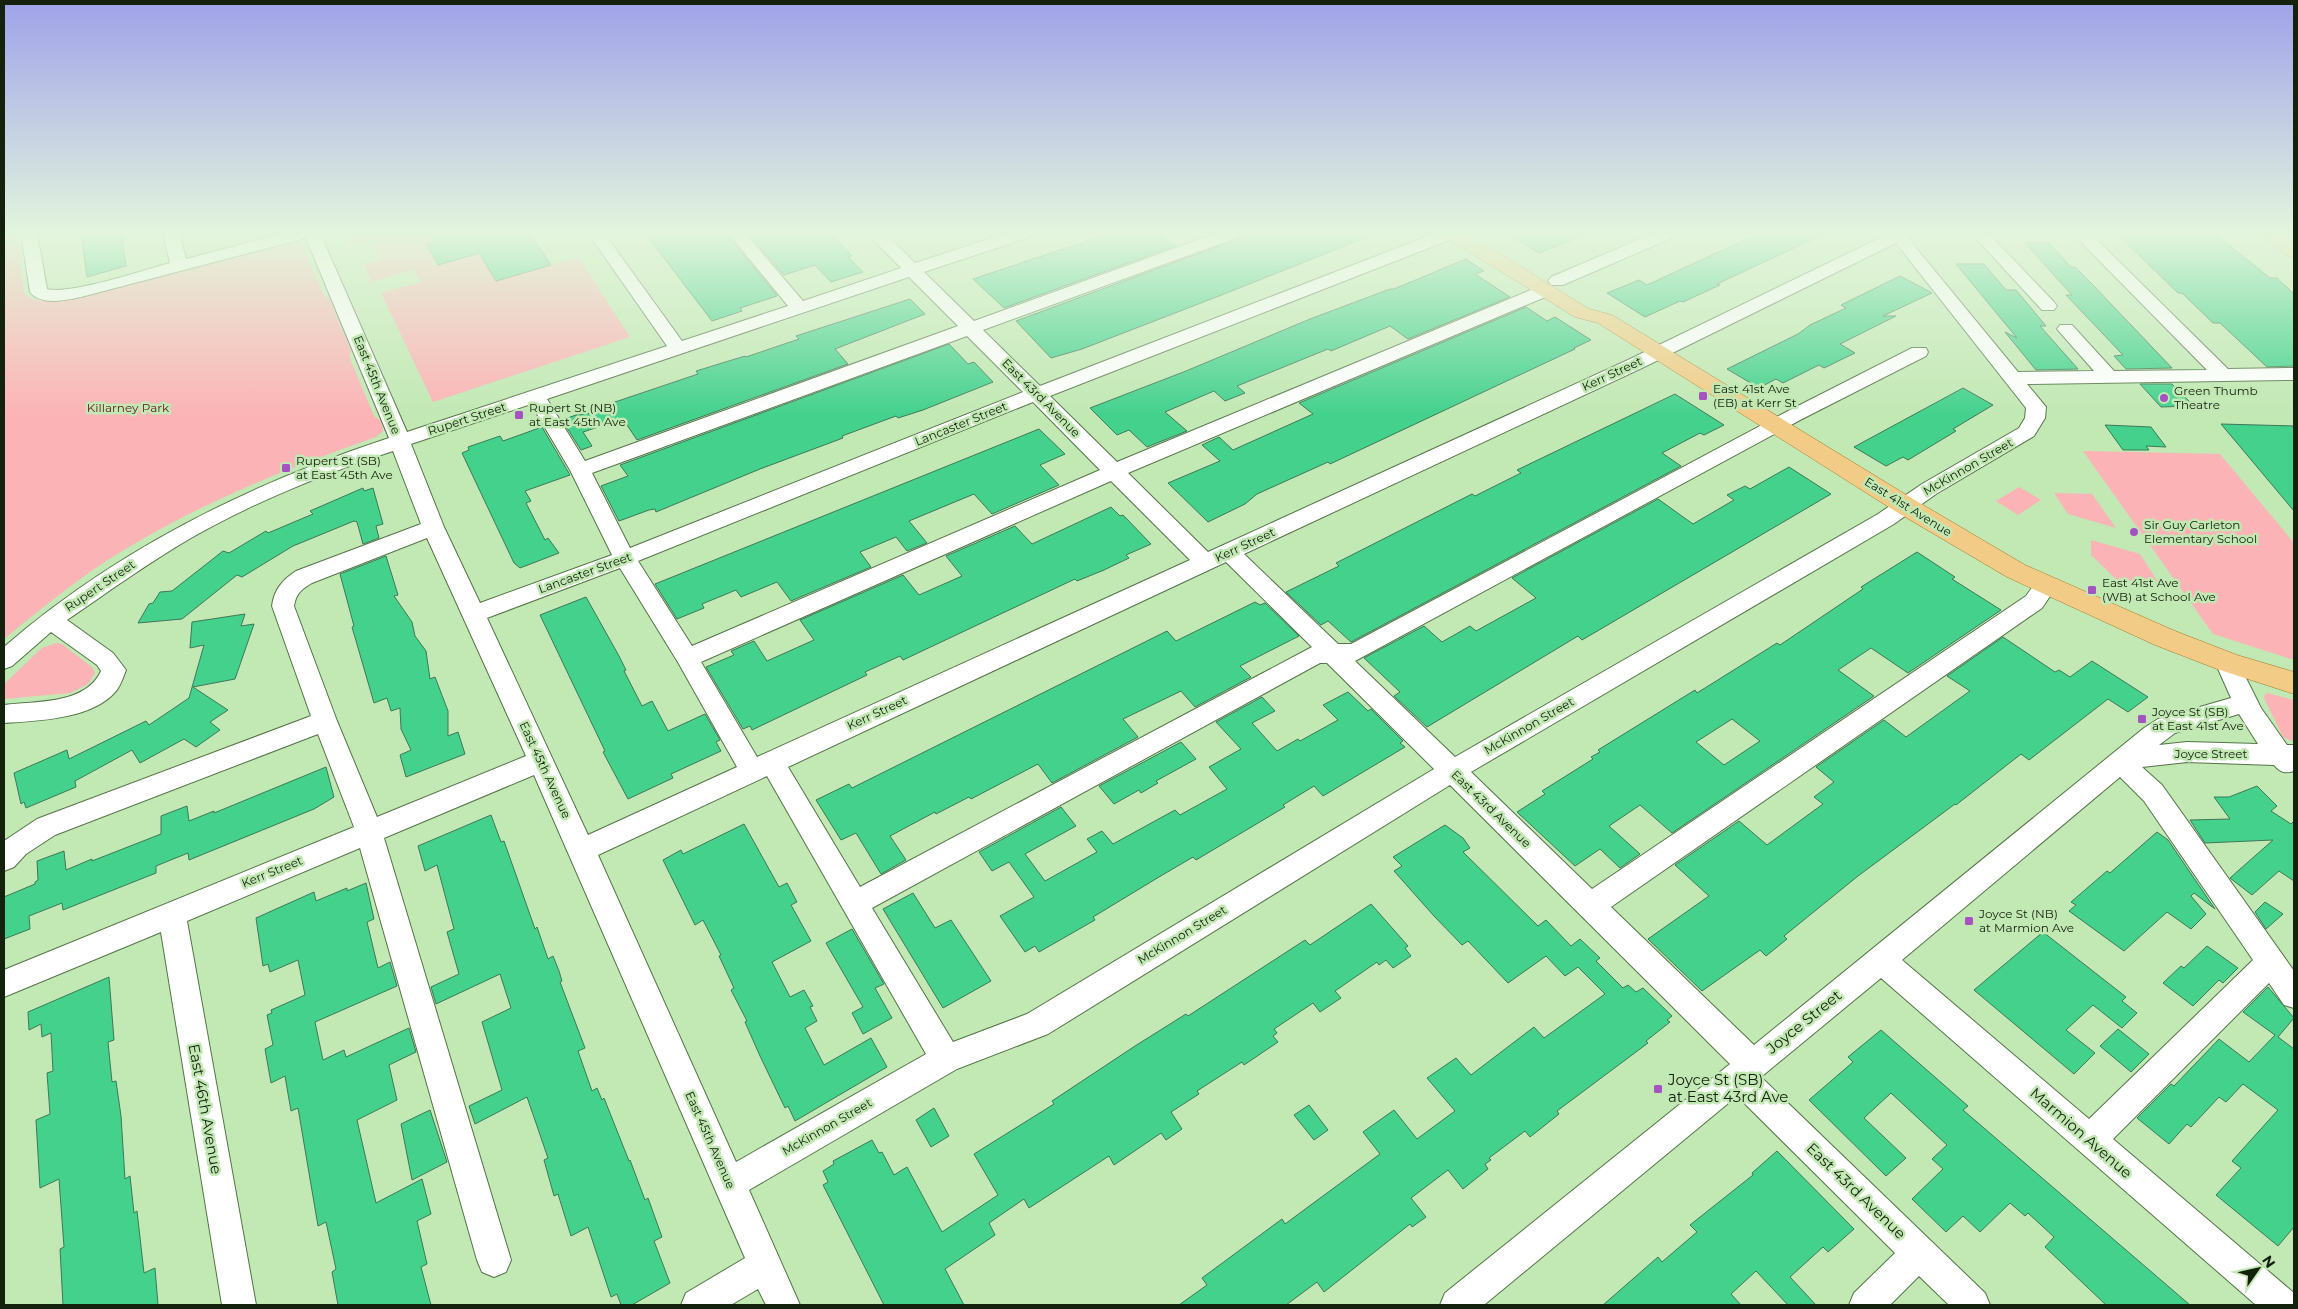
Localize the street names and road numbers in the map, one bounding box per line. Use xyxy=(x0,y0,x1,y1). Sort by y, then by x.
street label: East 45th Avenue xyxy=(351,333,404,436)
street label: Kerr Street xyxy=(1579,353,1644,394)
street label: East 43rd Avenue xyxy=(999,355,1084,440)
street label: Lancaster Street xyxy=(913,398,1009,449)
street label: Rupert Street xyxy=(426,399,508,438)
street label: McKinnon Street xyxy=(1920,435,2015,498)
street label: East 41st Avenue xyxy=(1862,474,1955,539)
street label: Kerr Street xyxy=(1212,524,1277,565)
street label: Lancaster Street xyxy=(536,549,634,596)
street label: Rupert Street xyxy=(62,557,138,615)
street label: Kerr Street xyxy=(844,692,909,733)
street label: McKinnon Street xyxy=(1481,694,1576,757)
street label: East 45th Avenue xyxy=(516,719,574,821)
street label: Joyce Street xyxy=(2173,746,2248,761)
street label: East 43rd Avenue xyxy=(1449,767,1534,850)
street label: Kerr Street xyxy=(239,852,305,891)
street label: McKinnon Street xyxy=(1134,902,1229,967)
street label: Joyce Street xyxy=(1761,986,1845,1058)
street label: East 46th Avenue xyxy=(185,1042,226,1176)
street label: Marmion Avenue xyxy=(2026,1083,2136,1182)
street label: East 45th Avenue xyxy=(682,1089,739,1191)
street label: McKinnon Street xyxy=(779,1095,874,1158)
street label: East 43rd Avenue xyxy=(1803,1138,1910,1243)

